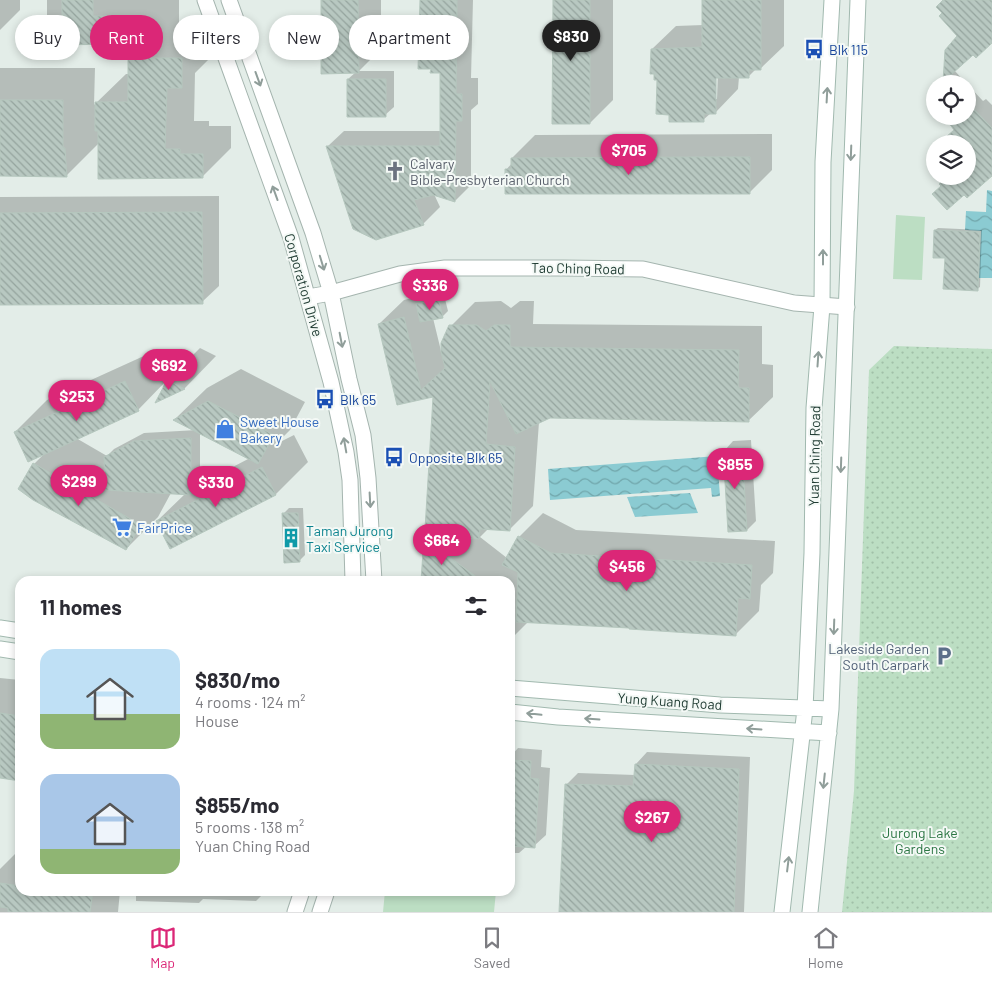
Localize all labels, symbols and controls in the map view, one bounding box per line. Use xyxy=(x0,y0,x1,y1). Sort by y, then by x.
chip: Buy xyxy=(15,15,80,60)
chip: Rent xyxy=(90,15,163,60)
chip: Filters xyxy=(173,15,259,60)
chip: New xyxy=(269,15,339,60)
chip: Apartment xyxy=(349,15,469,60)
pin: $830 xyxy=(541,20,601,62)
text: $830 xyxy=(553,26,589,45)
bus stop icon: Blk 115 xyxy=(803,38,825,60)
place label: Blk 115 xyxy=(829,41,868,58)
one-way arrow xyxy=(254,70,263,86)
map controls xyxy=(926,75,976,185)
button: locate xyxy=(926,75,976,125)
one-way arrow xyxy=(822,87,831,103)
pin: $705 xyxy=(599,134,659,176)
button: layers xyxy=(926,135,976,185)
text: $705 xyxy=(612,140,646,159)
one-way arrow xyxy=(847,144,856,160)
place label: Calvary Bible-Presbyterian Church xyxy=(410,155,569,188)
church icon: Calvary Bible-Presbyterian Church xyxy=(384,160,406,182)
one-way arrow xyxy=(270,185,279,201)
street label: Corporation Drive xyxy=(281,231,327,339)
one-way arrow xyxy=(818,249,828,266)
one-way arrow xyxy=(318,255,328,271)
street label: Tao Ching Road xyxy=(531,259,625,277)
pin: $336 xyxy=(400,268,460,311)
text: $336 xyxy=(412,275,448,294)
one-way arrow xyxy=(337,332,346,348)
pin: $692 xyxy=(139,348,199,391)
one-way arrow xyxy=(813,352,823,368)
text: $692 xyxy=(151,355,187,374)
pin: $253 xyxy=(47,380,107,422)
text: $253 xyxy=(59,386,95,405)
bus stop icon: Blk 65 xyxy=(314,388,336,410)
place label: Blk 65 xyxy=(340,391,376,408)
street label: Yuan Ching Road xyxy=(805,405,823,507)
place label: Sweet House Bakery xyxy=(240,413,319,446)
shop icon: Sweet House Bakery xyxy=(214,418,236,440)
one-way arrow xyxy=(339,438,349,454)
bus stop icon: Opposite Blk 65 xyxy=(383,446,405,468)
pin: $855 xyxy=(705,448,765,490)
place label: Opposite Blk 65 xyxy=(409,449,502,466)
text: $855 xyxy=(717,454,753,473)
one-way arrow xyxy=(836,456,846,473)
pin: $299 xyxy=(49,464,109,507)
pin: $330 xyxy=(186,466,246,508)
text: $299 xyxy=(61,471,97,490)
text: $330 xyxy=(198,472,234,491)
one-way arrow xyxy=(365,492,374,508)
supermarket icon: FairPrice xyxy=(111,516,133,538)
place label: FairPrice xyxy=(137,519,192,536)
place label: Taman Jurong Taxi Service xyxy=(306,522,393,555)
pin: $664 xyxy=(412,524,472,566)
building icon: Taman Jurong Taxi Service xyxy=(280,527,302,549)
text: $664 xyxy=(424,530,460,549)
pin: $456 xyxy=(597,550,657,592)
text: $456 xyxy=(609,556,645,575)
icon: filters xyxy=(462,592,490,620)
text: 11 homes xyxy=(40,594,122,619)
one-way arrow xyxy=(830,619,839,635)
place label: Lakeside Garden South Carpark xyxy=(828,640,929,673)
parking icon: Lakeside Garden South Carpark xyxy=(933,645,955,667)
text: $830/mo xyxy=(195,667,280,692)
icon: home xyxy=(80,669,140,729)
street label: Yung Kuang Road xyxy=(617,689,723,713)
text: 4 rooms · 124 m² xyxy=(195,692,306,711)
one-way arrow xyxy=(527,710,543,719)
text: House xyxy=(195,711,239,730)
one-way arrow xyxy=(584,715,600,724)
one-way arrow xyxy=(747,725,763,734)
one-way arrow xyxy=(819,773,829,789)
text: $855/mo xyxy=(195,792,280,817)
icon: home xyxy=(80,794,140,854)
pin: $267 xyxy=(622,800,682,843)
text: $267 xyxy=(635,807,669,826)
text: 5 rooms · 138 m² xyxy=(195,817,304,836)
park label: Jurong Lake Gardens xyxy=(882,824,958,857)
text: Yuan Ching Road xyxy=(195,836,310,855)
one-way arrow xyxy=(783,856,793,872)
tab: Map xyxy=(149,924,177,971)
tab: Saved xyxy=(474,924,511,971)
tab: Home xyxy=(808,924,843,971)

